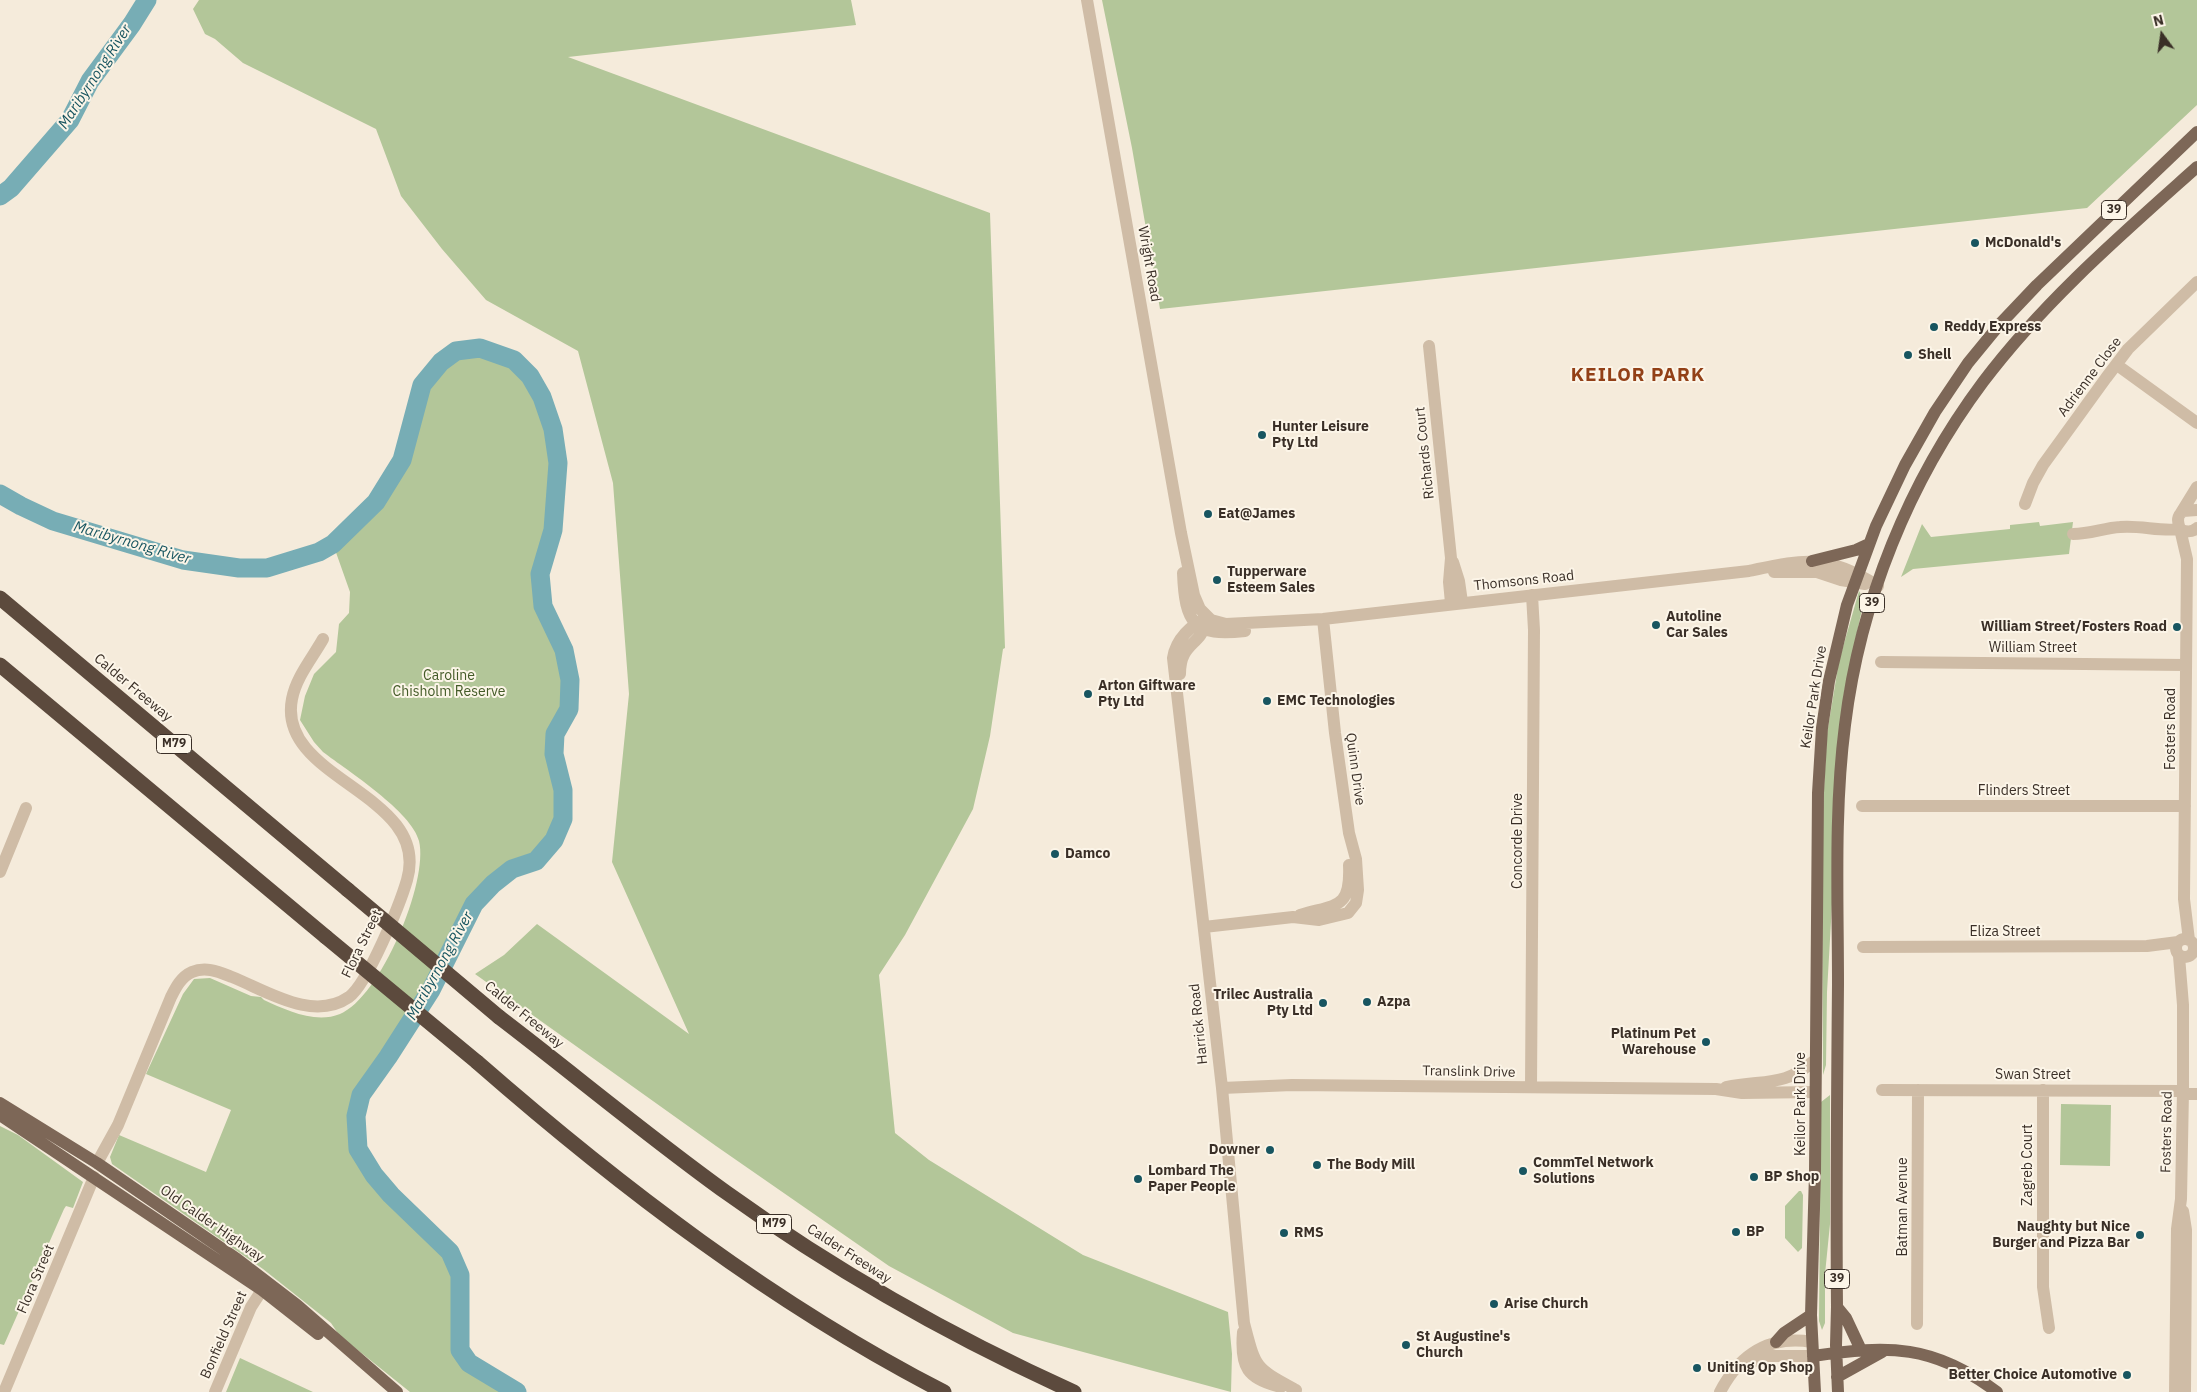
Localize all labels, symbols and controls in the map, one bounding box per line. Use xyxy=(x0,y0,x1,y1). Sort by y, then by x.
north arrow xyxy=(2137,10,2187,60)
text: N xyxy=(2151,10,2165,30)
water label: Maribyrnong River xyxy=(55,21,135,133)
road number: 39 xyxy=(2102,200,2126,220)
street label: Wright Road xyxy=(1134,225,1164,303)
place label: McDonald's xyxy=(1985,235,2061,251)
marker: McDonald's xyxy=(1969,237,1981,249)
place label: Reddy Express xyxy=(1944,319,2041,335)
marker: Reddy Express xyxy=(1928,321,1940,333)
street label: Adrienne Close xyxy=(2055,334,2125,420)
place label: Shell xyxy=(1918,347,1951,363)
marker: Shell xyxy=(1902,349,1914,361)
district label: KEILOR PARK xyxy=(1569,365,1707,387)
street label: Richards Court xyxy=(1412,406,1438,500)
place label: Hunter Leisure Pty Ltd xyxy=(1272,419,1369,452)
marker: Hunter Leisure Pty Ltd xyxy=(1256,429,1268,441)
place label: Eat@James xyxy=(1218,506,1295,522)
marker: Eat@James xyxy=(1202,508,1214,520)
water label: Maribyrnong River xyxy=(71,518,193,568)
place label: Tupperware Esteem Sales xyxy=(1227,564,1315,596)
street label: Thomsons Road xyxy=(1473,567,1575,595)
marker: Tupperware Esteem Sales xyxy=(1211,574,1223,586)
road number: 39 xyxy=(1860,594,1884,612)
place label: Autoline Car Sales xyxy=(1666,609,1728,642)
marker: Autoline Car Sales xyxy=(1650,619,1662,631)
place label: William Street/Fosters Road xyxy=(1981,619,2167,635)
marker: William Street/Fosters Road xyxy=(2171,621,2183,633)
street label: William Street xyxy=(1989,640,2077,656)
street label: Keilor Park Drive xyxy=(1798,644,1830,750)
street label: Calder Freeway xyxy=(90,650,176,726)
park label: Caroline Chisholm Reserve xyxy=(393,668,505,700)
place label: Arton Giftware Pty Ltd xyxy=(1098,678,1196,710)
marker: Arton Giftware Pty Ltd xyxy=(1082,688,1094,700)
street label: Fosters Road xyxy=(2163,688,2179,770)
place label: EMC Technologies xyxy=(1277,693,1395,709)
marker: EMC Technologies xyxy=(1261,695,1273,707)
street label: Quinn Drive xyxy=(1342,732,1368,806)
road number: M79 xyxy=(156,734,192,754)
street label: Flinders Street xyxy=(1978,783,2070,799)
street label: Concorde Drive xyxy=(1510,793,1526,889)
place label: Damco xyxy=(1065,846,1110,862)
marker: Damco xyxy=(1049,848,1061,860)
street label: Flora Street xyxy=(338,907,386,981)
water label: Maribyrnong River xyxy=(403,909,477,1023)
street label: Eliza Street xyxy=(1969,924,2041,940)
street label: Calder Freeway xyxy=(481,978,567,1052)
street label: Harrick Road xyxy=(1186,983,1212,1065)
place label: Trilec Australia Pty Ltd xyxy=(1213,987,1313,1020)
place label: Azpa xyxy=(1377,994,1410,1010)
marker: Azpa xyxy=(1361,996,1373,1008)
marker: Trilec Australia Pty Ltd xyxy=(1317,997,1329,1009)
place label: Platinum Pet Warehouse xyxy=(1611,1026,1696,1058)
marker: Platinum Pet Warehouse xyxy=(1700,1036,1712,1048)
street label: Keilor Park Drive xyxy=(1793,1052,1809,1156)
street label: Translink Drive xyxy=(1422,1063,1516,1081)
street label: Swan Street xyxy=(1995,1067,2071,1083)
street label: Fosters Road xyxy=(2158,1091,2176,1173)
street label: Zagreb Court xyxy=(2020,1124,2036,1206)
place label: Downer xyxy=(1209,1142,1260,1158)
marker: Downer xyxy=(1264,1144,1276,1156)
place label: CommTel Network Solutions xyxy=(1533,1155,1654,1188)
place label: The Body Mill xyxy=(1327,1157,1415,1173)
street label: Batman Avenue xyxy=(1895,1157,1911,1257)
marker: The Body Mill xyxy=(1311,1159,1323,1171)
place label: Lombard The Paper People xyxy=(1148,1163,1236,1196)
marker: CommTel Network Solutions xyxy=(1517,1165,1529,1177)
place label: BP Shop xyxy=(1764,1169,1819,1185)
marker: BP Shop xyxy=(1748,1171,1760,1183)
marker: Lombard The Paper People xyxy=(1132,1173,1144,1185)
street label: Old Calder Highway xyxy=(157,1182,267,1266)
road number: M79 xyxy=(756,1214,792,1234)
place label: Naughty but Nice Burger and Pizza Bar xyxy=(1992,1219,2130,1252)
street label: Calder Freeway xyxy=(804,1220,894,1288)
place label: BP xyxy=(1746,1224,1765,1240)
place label: RMS xyxy=(1294,1225,1324,1241)
marker: BP xyxy=(1730,1226,1742,1238)
marker: RMS xyxy=(1278,1227,1290,1239)
marker: Naughty but Nice Burger and Pizza Bar xyxy=(2134,1229,2146,1241)
street label: Flora Street xyxy=(14,1242,58,1316)
road number: 39 xyxy=(1824,1270,1850,1288)
street label: Bonfield Street xyxy=(197,1289,251,1381)
place label: Arise Church xyxy=(1504,1296,1588,1312)
marker: Arise Church xyxy=(1488,1298,1500,1310)
place label: St Augustine's Church xyxy=(1416,1329,1510,1361)
marker: St Augustine's Church xyxy=(1400,1339,1412,1351)
place label: Uniting Op Shop xyxy=(1707,1360,1813,1376)
marker: Uniting Op Shop xyxy=(1691,1362,1703,1374)
place label: Better Choice Automotive xyxy=(1949,1367,2117,1383)
marker: Better Choice Automotive xyxy=(2121,1369,2133,1381)

